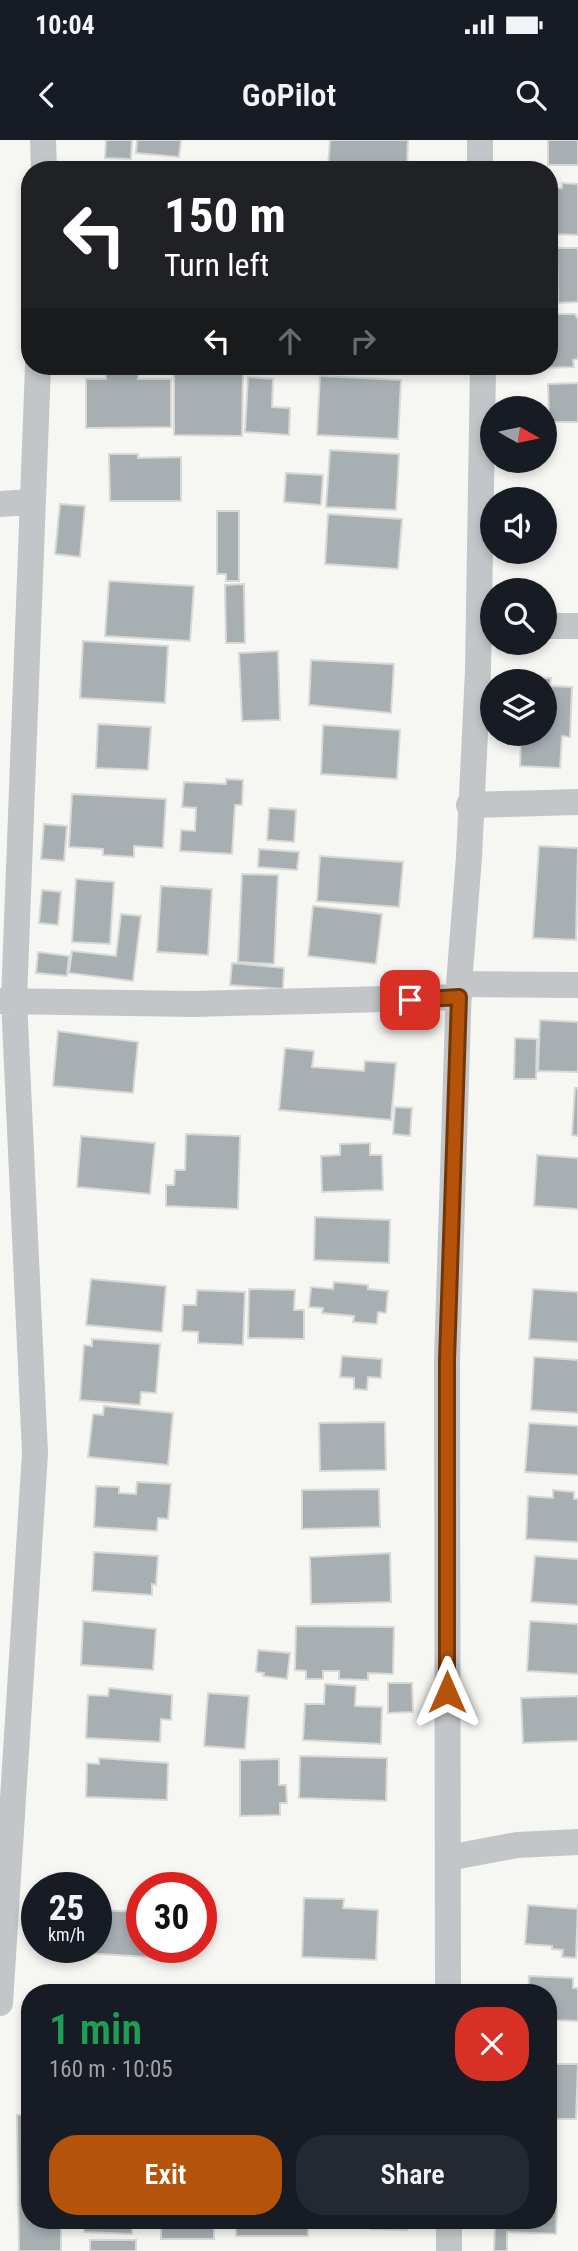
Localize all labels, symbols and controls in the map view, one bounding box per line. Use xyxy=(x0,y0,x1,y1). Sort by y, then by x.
text: 10:04 xyxy=(35,10,95,40)
icon: back xyxy=(28,76,66,114)
text: GoPilot xyxy=(242,76,336,114)
icon: search xyxy=(512,76,550,114)
text: 150 m xyxy=(164,187,286,244)
icon: left xyxy=(49,189,140,280)
text: Turn left xyxy=(164,246,269,284)
icon: left xyxy=(198,322,236,360)
icon: ahead xyxy=(271,322,309,360)
icon: right xyxy=(344,322,382,360)
north arrow xyxy=(480,396,556,472)
map controls xyxy=(480,396,557,746)
button: sound xyxy=(480,487,557,564)
button: search xyxy=(480,578,557,655)
button: layers xyxy=(480,669,557,746)
pin xyxy=(380,970,440,1030)
icon: arrive xyxy=(391,981,429,1019)
position arrow xyxy=(410,1655,484,1729)
speed limit sign: 30 xyxy=(126,1872,217,1963)
text: 25 xyxy=(49,1888,84,1929)
text: km/h xyxy=(48,1924,85,1945)
text: 1 min xyxy=(49,2005,142,2054)
button: close xyxy=(455,2007,529,2081)
text: 160 m · 10:05 xyxy=(49,2056,173,2083)
button: Exit xyxy=(49,2135,282,2215)
button: Share xyxy=(296,2135,529,2215)

